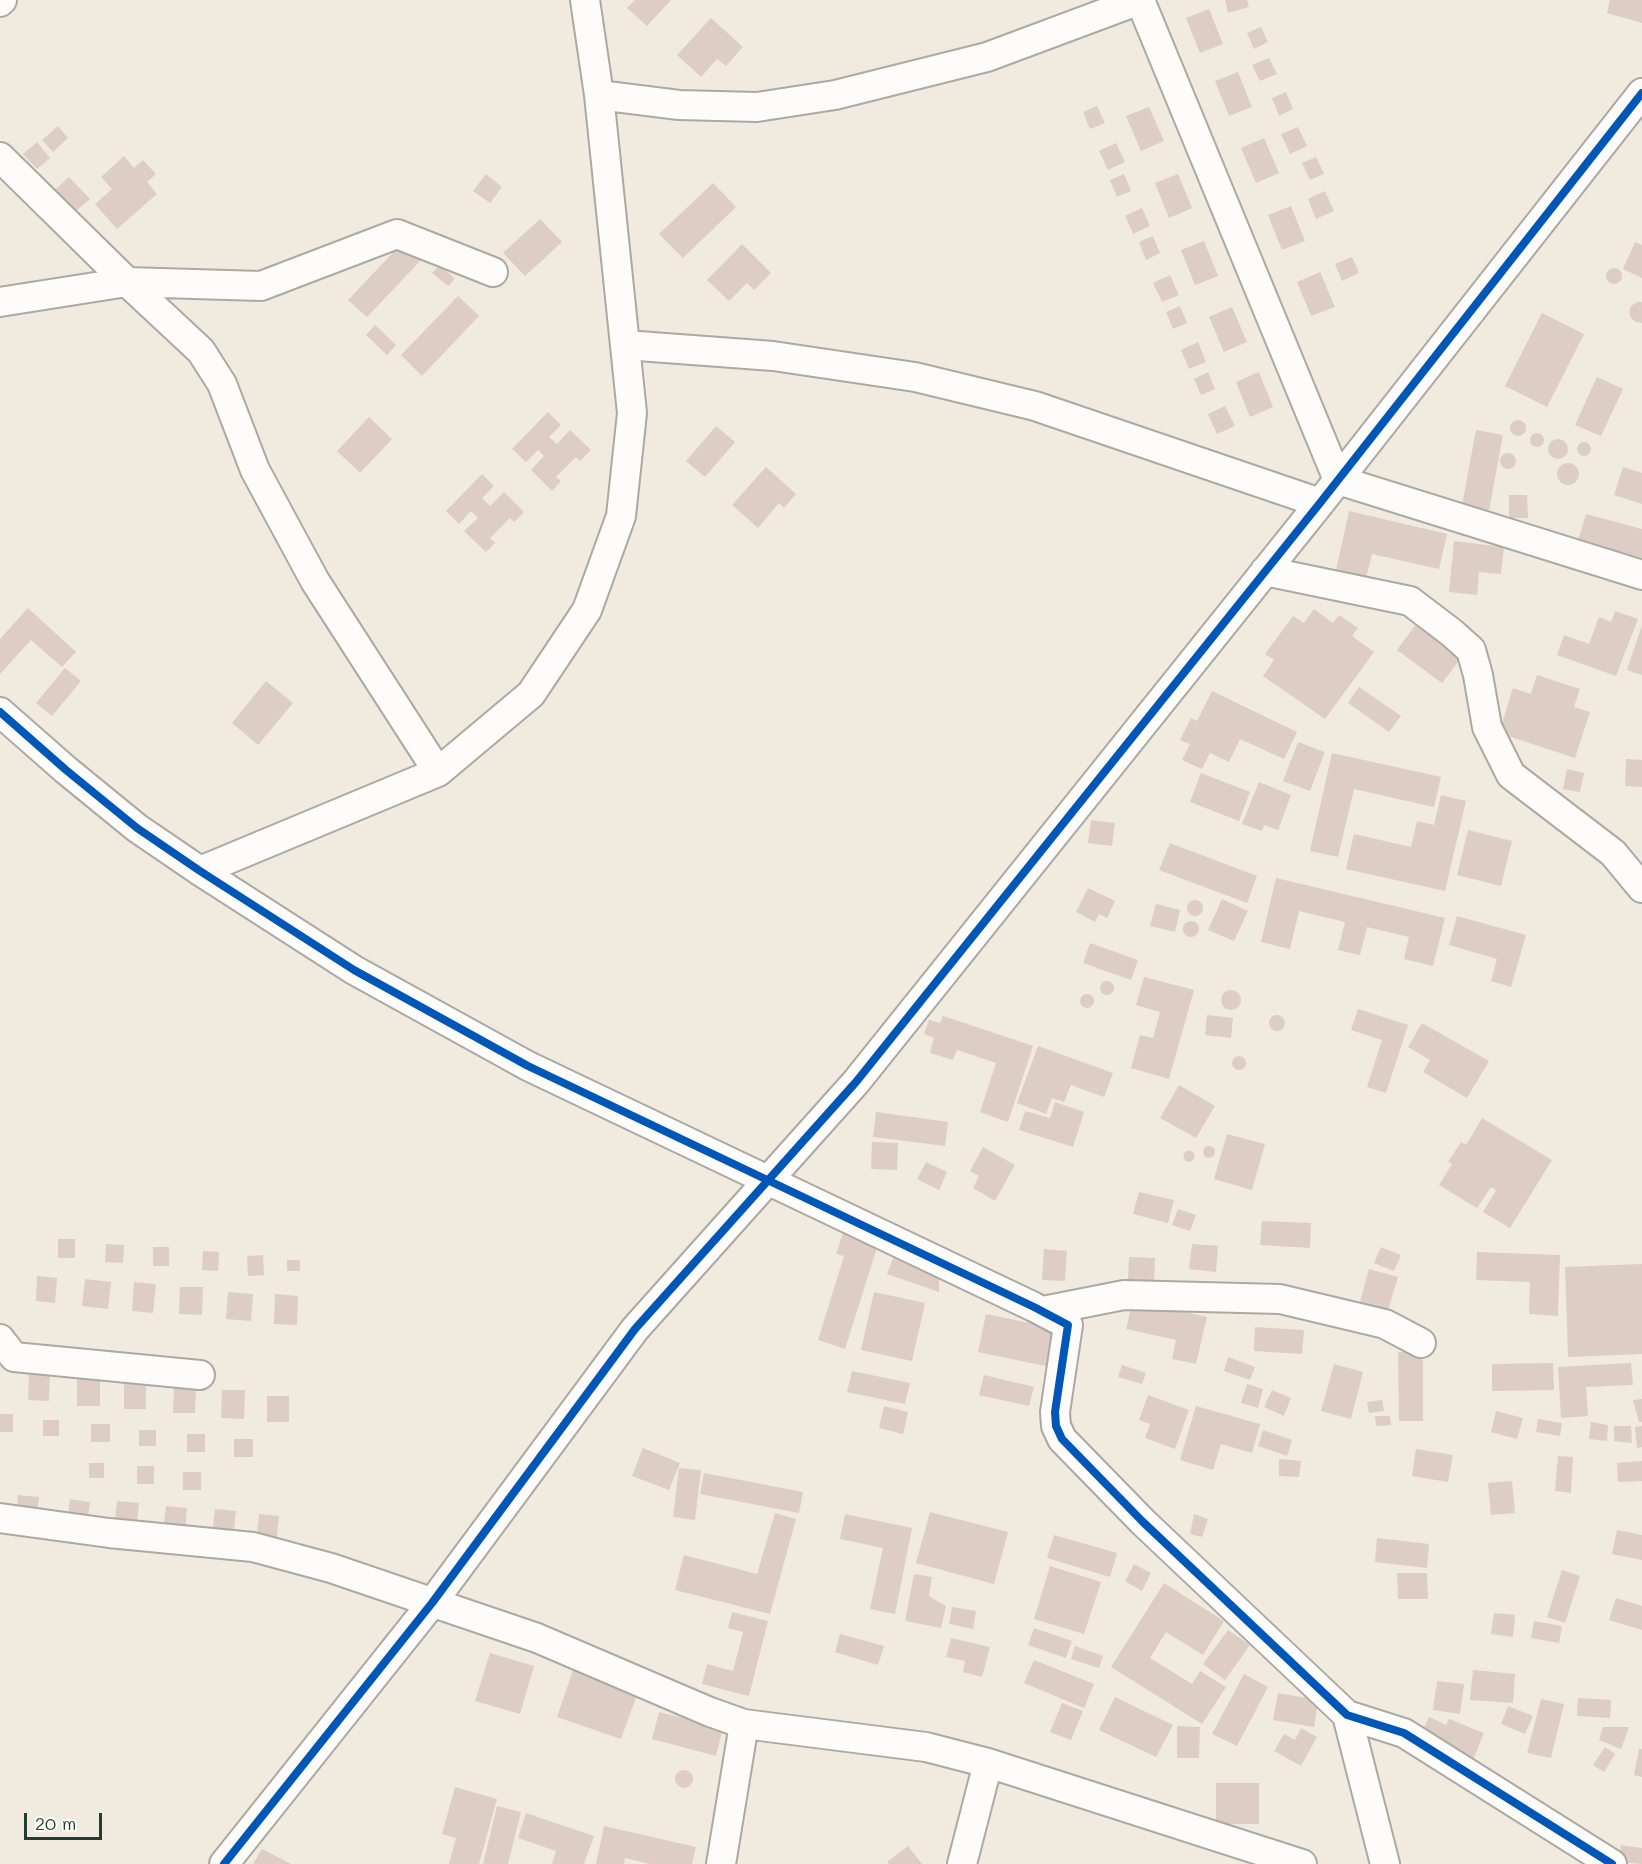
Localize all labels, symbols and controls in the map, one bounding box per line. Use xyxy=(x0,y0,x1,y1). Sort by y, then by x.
scale bar xyxy=(27,1801,105,1839)
text: 20 m xyxy=(35,1811,76,1835)

